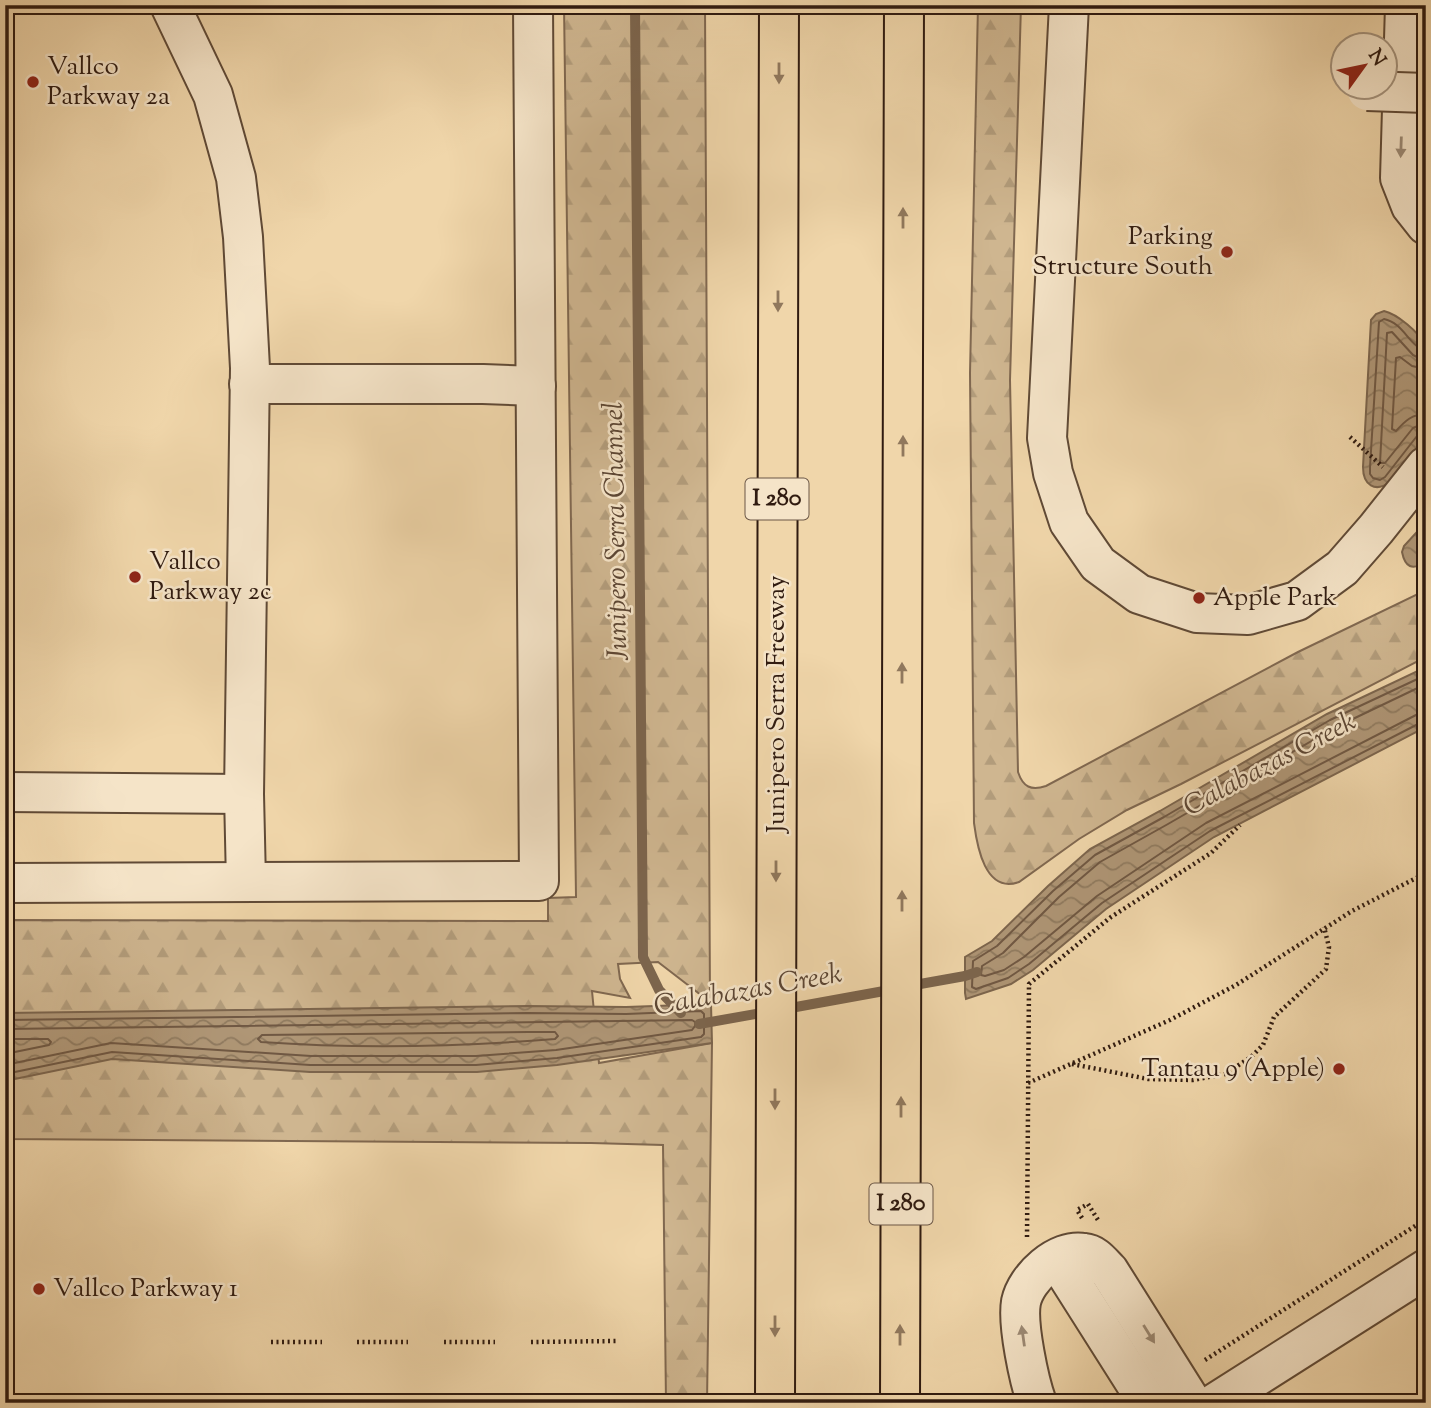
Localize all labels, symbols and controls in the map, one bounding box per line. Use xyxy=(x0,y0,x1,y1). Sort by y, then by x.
north arrow xyxy=(1330,32,1400,102)
text: N xyxy=(1361,44,1392,72)
place label: Vallco Parkway 2a xyxy=(47,49,170,116)
one-way arrow xyxy=(773,63,785,85)
marker: Vallco Parkway 2a xyxy=(25,74,41,90)
one-way arrow xyxy=(1395,136,1407,158)
one-way arrow xyxy=(897,207,909,229)
place label: Parking Structure South xyxy=(1032,219,1213,286)
marker: Parking Structure South xyxy=(1219,244,1235,260)
one-way arrow xyxy=(772,290,784,312)
water label: Junipero Serra Channel xyxy=(595,401,639,662)
one-way arrow xyxy=(897,434,909,456)
road number: I 280 xyxy=(746,478,808,520)
place label: Vallco Parkway 2c xyxy=(149,544,272,611)
marker: Vallco Parkway 2c xyxy=(127,569,143,585)
street label: Junipero Serra Freeway xyxy=(759,575,796,835)
place label: Apple Park xyxy=(1213,580,1337,617)
marker: Apple Park xyxy=(1191,590,1207,606)
one-way arrow xyxy=(897,662,908,684)
water label: Calabazas Creek xyxy=(1176,702,1364,827)
one-way arrow xyxy=(770,861,782,883)
one-way arrow xyxy=(896,889,908,911)
water label: Calabazas Creek xyxy=(651,955,846,1027)
place label: Tantau 9 (Apple) xyxy=(1141,1051,1325,1088)
marker: Tantau 9 (Apple) xyxy=(1331,1061,1347,1077)
one-way arrow xyxy=(769,1088,781,1110)
one-way arrow xyxy=(895,1096,907,1118)
road number: I 280 xyxy=(870,1184,932,1224)
place label: Vallco Parkway 1 xyxy=(53,1271,238,1308)
marker: Vallco Parkway 1 xyxy=(31,1281,47,1297)
one-way arrow xyxy=(769,1315,781,1337)
one-way arrow xyxy=(894,1323,906,1345)
one-way arrow xyxy=(1017,1325,1028,1347)
one-way arrow xyxy=(1142,1325,1155,1344)

